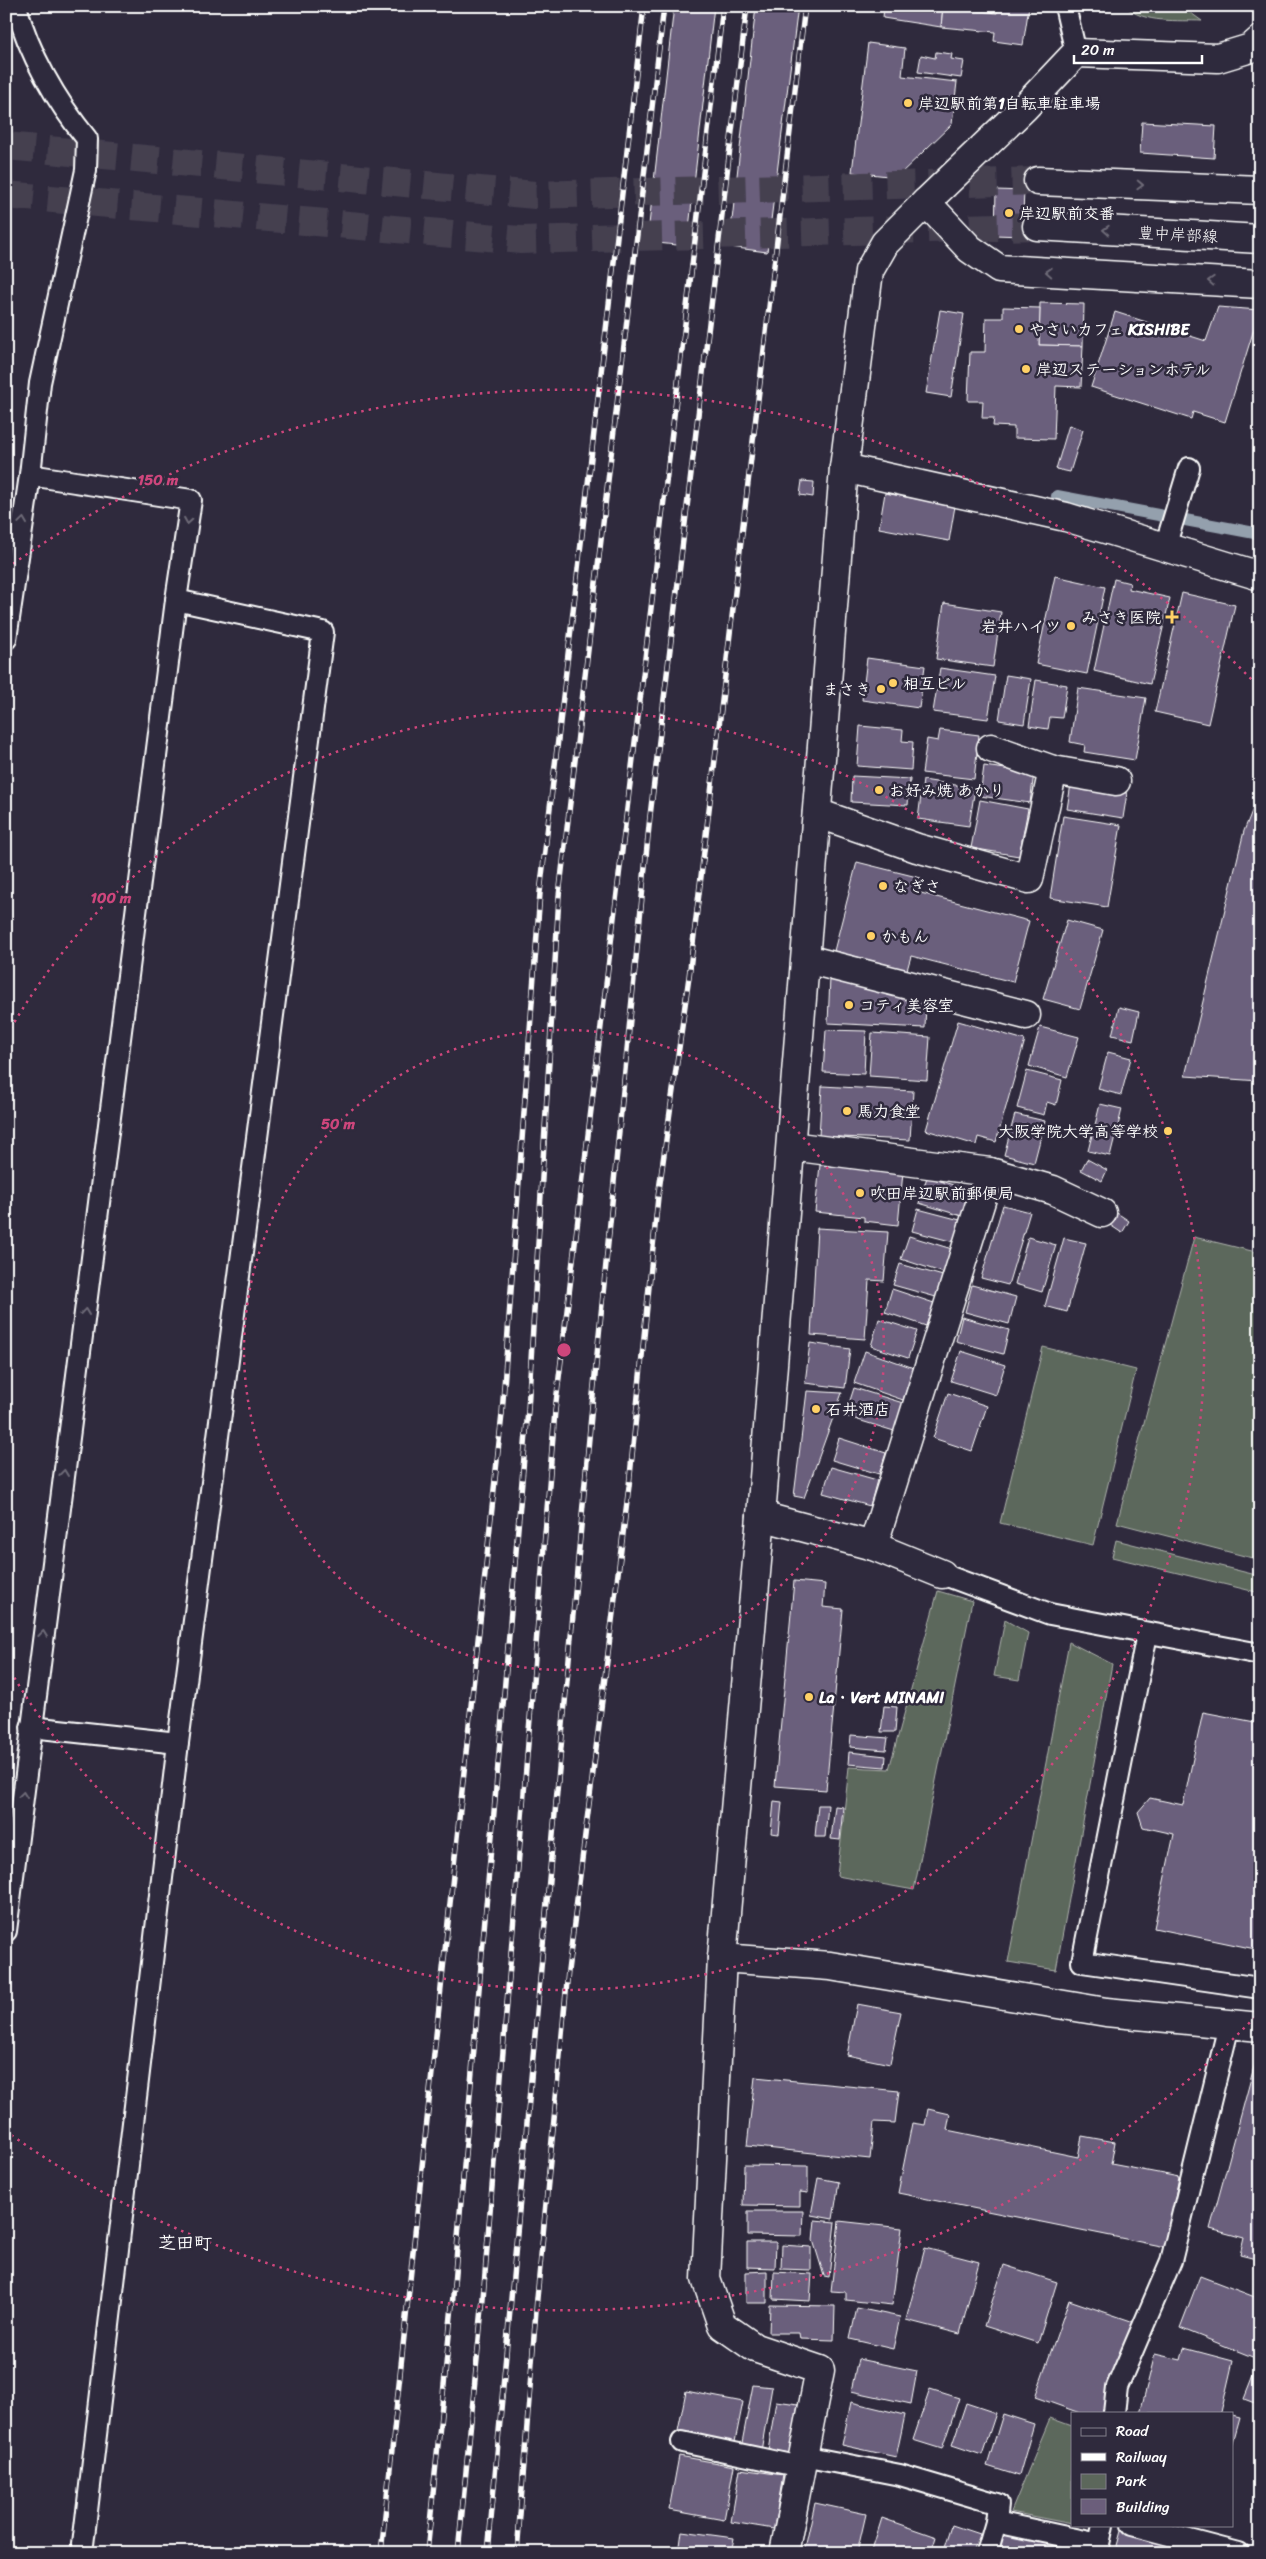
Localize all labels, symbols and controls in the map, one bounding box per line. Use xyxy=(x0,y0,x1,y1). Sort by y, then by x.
scale bar xyxy=(1074,32,1201,64)
text: 20 m xyxy=(1081,37,1115,63)
place label: 岸辺駅前第1自転車駐車場 xyxy=(918,89,1101,118)
marker: 岸辺駅前第1自転車駐車場 xyxy=(902,97,914,109)
one-way arrow xyxy=(1136,179,1144,190)
place label: 岸辺駅前交番 xyxy=(1019,199,1115,228)
marker: 岸辺駅前交番 xyxy=(1003,207,1015,219)
street label: 豊中岸部線 xyxy=(1137,218,1219,251)
one-way arrow xyxy=(1102,225,1110,236)
one-way arrow xyxy=(1045,266,1053,277)
one-way arrow xyxy=(1207,276,1215,287)
place label: やさいカフェ KISHIBE xyxy=(1029,315,1190,344)
marker: やさいカフェ KISHIBE xyxy=(1013,323,1025,335)
place label: 岸辺ステーションホテル xyxy=(1036,355,1211,384)
marker: 岸辺ステーションホテル xyxy=(1020,363,1032,375)
text: 150 m xyxy=(138,467,179,493)
one-way arrow xyxy=(17,517,28,525)
one-way arrow xyxy=(183,518,194,526)
place label: みさき医院 xyxy=(1081,603,1161,632)
marker: みさき医院 xyxy=(1165,610,1179,624)
place label: 岩井ハイツ xyxy=(981,612,1061,641)
marker: 岩井ハイツ xyxy=(1065,620,1077,632)
place label: 相互ビル xyxy=(903,669,967,698)
place label: まさき xyxy=(823,675,871,704)
marker: 相互ビル xyxy=(887,677,899,689)
marker: まさき xyxy=(875,683,887,695)
place label: お好み焼 あかり xyxy=(889,776,1005,805)
marker: お好み焼 あかり xyxy=(873,784,885,796)
place label: なぎさ xyxy=(893,872,941,901)
marker: なぎさ xyxy=(877,880,889,892)
text: 100 m xyxy=(91,885,132,911)
place label: かもん xyxy=(881,922,929,951)
marker: かもん xyxy=(865,930,877,942)
place label: コティ美容室 xyxy=(859,991,954,1020)
marker: コティ美容室 xyxy=(843,999,855,1011)
place label: 馬力食堂 xyxy=(857,1097,921,1126)
marker: 馬力食堂 xyxy=(841,1105,853,1117)
text: 50 m xyxy=(321,1111,356,1137)
place label: 大阪学院大学高等学校 xyxy=(998,1117,1158,1146)
marker: 大阪学院大学高等学校 xyxy=(1162,1125,1174,1137)
place label: 吹田岸辺駅前郵便局 xyxy=(870,1179,1014,1208)
marker: 吹田岸辺駅前郵便局 xyxy=(854,1187,866,1199)
one-way arrow xyxy=(79,1307,90,1315)
centre of rings xyxy=(555,1341,573,1359)
place label: 石井酒店 xyxy=(826,1395,890,1424)
marker: 石井酒店 xyxy=(810,1403,822,1415)
one-way arrow xyxy=(58,1469,69,1477)
one-way arrow xyxy=(37,1630,48,1638)
place label: La・Vert MINAMI xyxy=(819,1683,944,1712)
marker: La・Vert MINAMI xyxy=(803,1691,815,1703)
one-way arrow xyxy=(17,1791,28,1799)
district label: 芝田町 xyxy=(158,2227,212,2259)
legend xyxy=(1071,2412,1234,2526)
text: Road xyxy=(1116,2418,1149,2444)
text: Railway xyxy=(1116,2444,1167,2470)
text: Park xyxy=(1116,2468,1147,2494)
text: Building xyxy=(1116,2494,1170,2520)

